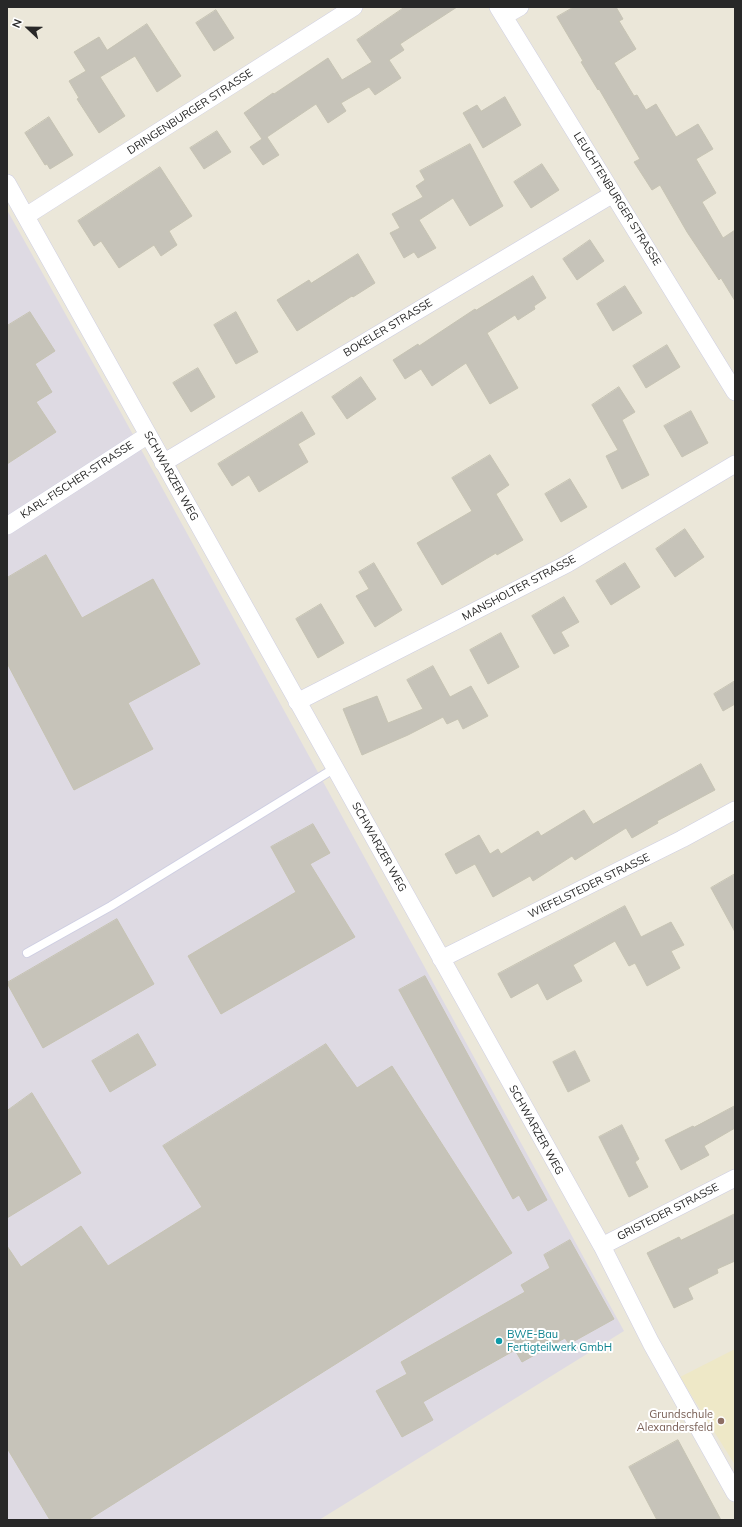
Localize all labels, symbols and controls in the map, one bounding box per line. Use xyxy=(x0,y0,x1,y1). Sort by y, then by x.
north arrow xyxy=(8,8,48,48)
text: N xyxy=(9,17,25,30)
street label: DRINGENBURGER STRASSE xyxy=(125,67,255,157)
street label: LEUCHTENBURGER STRASSE xyxy=(570,130,664,268)
street label: BOKELER STRASSE xyxy=(341,296,435,360)
street label: SCHWARZER WEG xyxy=(141,429,201,523)
street label: KARL-FISCHER-STRASSE xyxy=(18,439,136,521)
street label: MANSHOLTER STRASSE xyxy=(460,552,578,624)
street label: SCHWARZER WEG xyxy=(349,800,409,894)
street label: WIEFELSTEDER STRASSE xyxy=(526,851,652,921)
street label: SCHWARZER WEG xyxy=(506,1083,566,1177)
street label: GRISTEDER STRASSE xyxy=(615,1181,721,1243)
place label: BWE-Bau Fertigteilwerk GmbH xyxy=(507,1328,612,1354)
marker: BWE-Bau Fertigteilwerk GmbH xyxy=(494,1336,504,1346)
place label: Grundschule Alexandersfeld xyxy=(637,1408,713,1434)
marker: Grundschule Alexandersfeld xyxy=(716,1416,726,1426)

